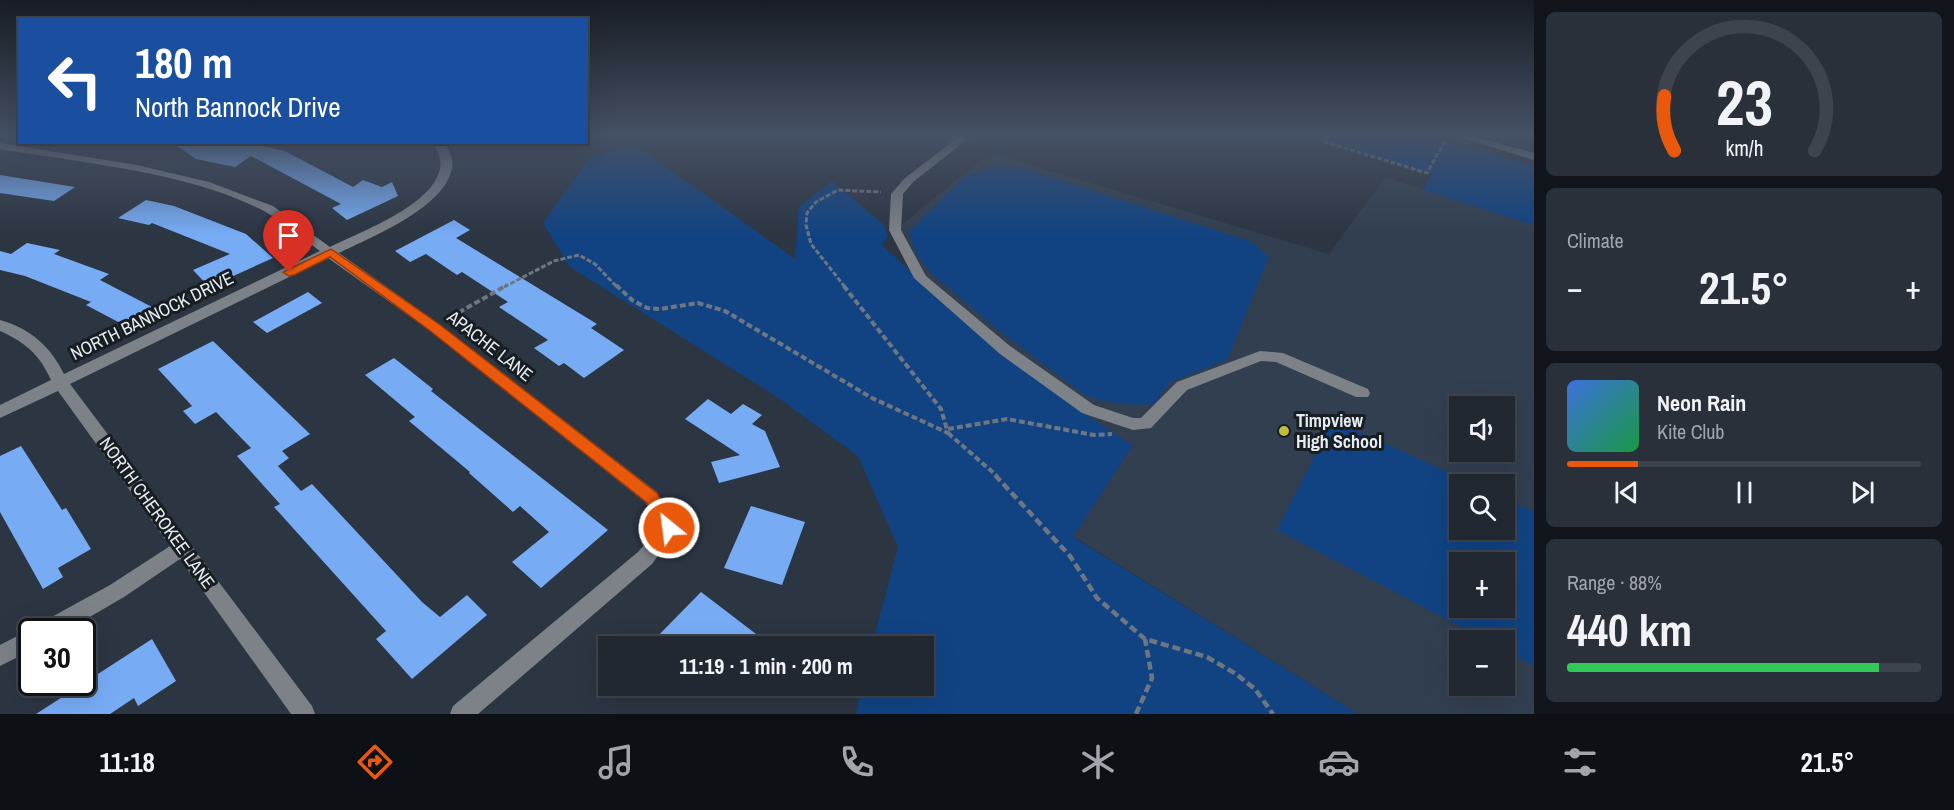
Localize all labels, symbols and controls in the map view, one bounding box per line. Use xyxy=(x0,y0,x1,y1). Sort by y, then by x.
text: 180 m xyxy=(135,35,233,91)
icon: left xyxy=(36,42,114,120)
text: 23 xyxy=(1716,60,1772,144)
text: North Bannock Drive xyxy=(135,89,341,125)
text: km/h xyxy=(1725,134,1763,163)
pin xyxy=(263,210,314,272)
icon: arrive xyxy=(272,219,305,252)
text: Climate xyxy=(1567,227,1624,254)
text: 21.5° xyxy=(1699,257,1789,318)
street label: NORTH BANNOCK DRIVE xyxy=(66,265,237,366)
text: − xyxy=(1567,265,1583,309)
text: + xyxy=(1905,265,1921,309)
street label: APACHE LANE xyxy=(442,304,538,387)
text: Neon Rain xyxy=(1657,388,1746,418)
map controls xyxy=(1449,396,1515,696)
button: sound xyxy=(1449,396,1515,462)
place label: Timpview High School xyxy=(1296,408,1382,454)
text: Kite Club xyxy=(1657,418,1724,445)
marker: Timpview High School xyxy=(1277,424,1291,438)
street label: NORTH CHEROKEE LANE xyxy=(94,432,221,594)
button: search xyxy=(1449,474,1515,540)
icon: previous xyxy=(1610,476,1643,509)
icon: pause xyxy=(1728,476,1761,509)
icon: next xyxy=(1846,476,1879,509)
position arrow xyxy=(637,496,701,560)
button: + xyxy=(1449,552,1515,618)
text: Range · 88% xyxy=(1567,569,1662,596)
text: 440 km xyxy=(1567,599,1692,660)
speed limit sign: 30 xyxy=(18,618,96,696)
button: − xyxy=(1449,630,1515,696)
text: 11:19 · 1 min · 200 m xyxy=(679,651,853,681)
icon: directions xyxy=(354,741,396,783)
icon: music xyxy=(595,741,637,783)
icon: phone xyxy=(836,741,878,783)
icon: climate xyxy=(1077,741,1119,783)
icon: car xyxy=(1318,741,1360,783)
icon: filters xyxy=(1559,741,1601,783)
text: 11:18 xyxy=(100,744,155,780)
text: 21.5° xyxy=(1800,744,1854,780)

